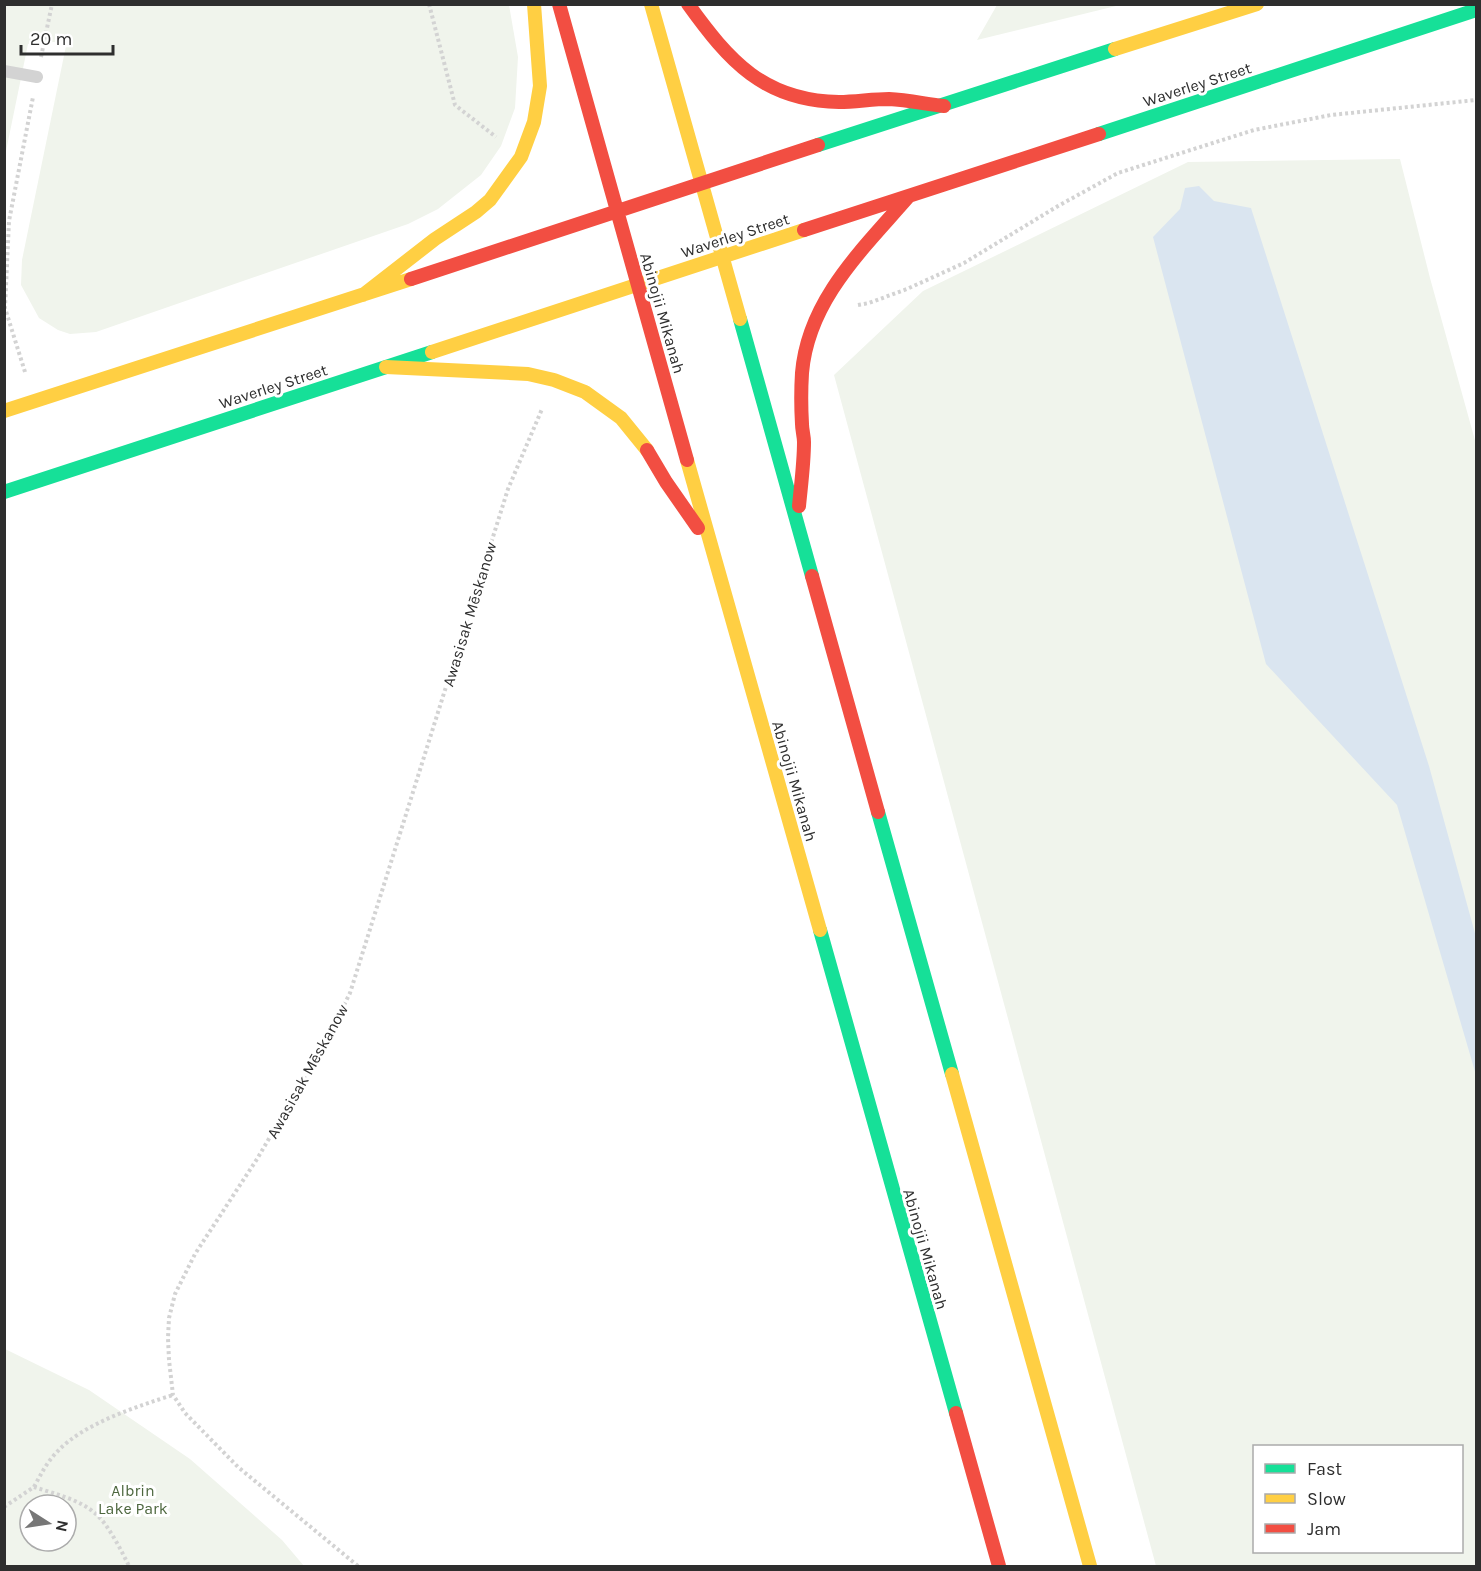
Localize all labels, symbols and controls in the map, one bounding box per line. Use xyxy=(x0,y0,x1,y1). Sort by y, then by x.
scale bar xyxy=(21,18,112,56)
text: 20 m xyxy=(30,28,72,50)
street label: Waverley Street xyxy=(1141,58,1254,111)
street label: Waverley Street xyxy=(679,209,792,262)
street label: Abinojii Mikanah xyxy=(636,251,689,376)
street label: Waverley Street xyxy=(217,360,330,413)
street label: Awasisak Mēskanow xyxy=(438,539,501,689)
street label: Abinojii Mikanah xyxy=(768,719,821,844)
street label: Awasisak Mēskanow xyxy=(263,1001,352,1142)
street label: Abinojii Mikanah xyxy=(899,1187,952,1312)
legend xyxy=(1253,1445,1463,1553)
text: Fast xyxy=(1307,1458,1342,1480)
park label: Albrin Lake Park xyxy=(98,1481,168,1518)
text: Slow xyxy=(1307,1488,1346,1510)
north arrow xyxy=(18,1493,78,1553)
text: N xyxy=(52,1518,73,1534)
text: Jam xyxy=(1307,1518,1341,1540)

